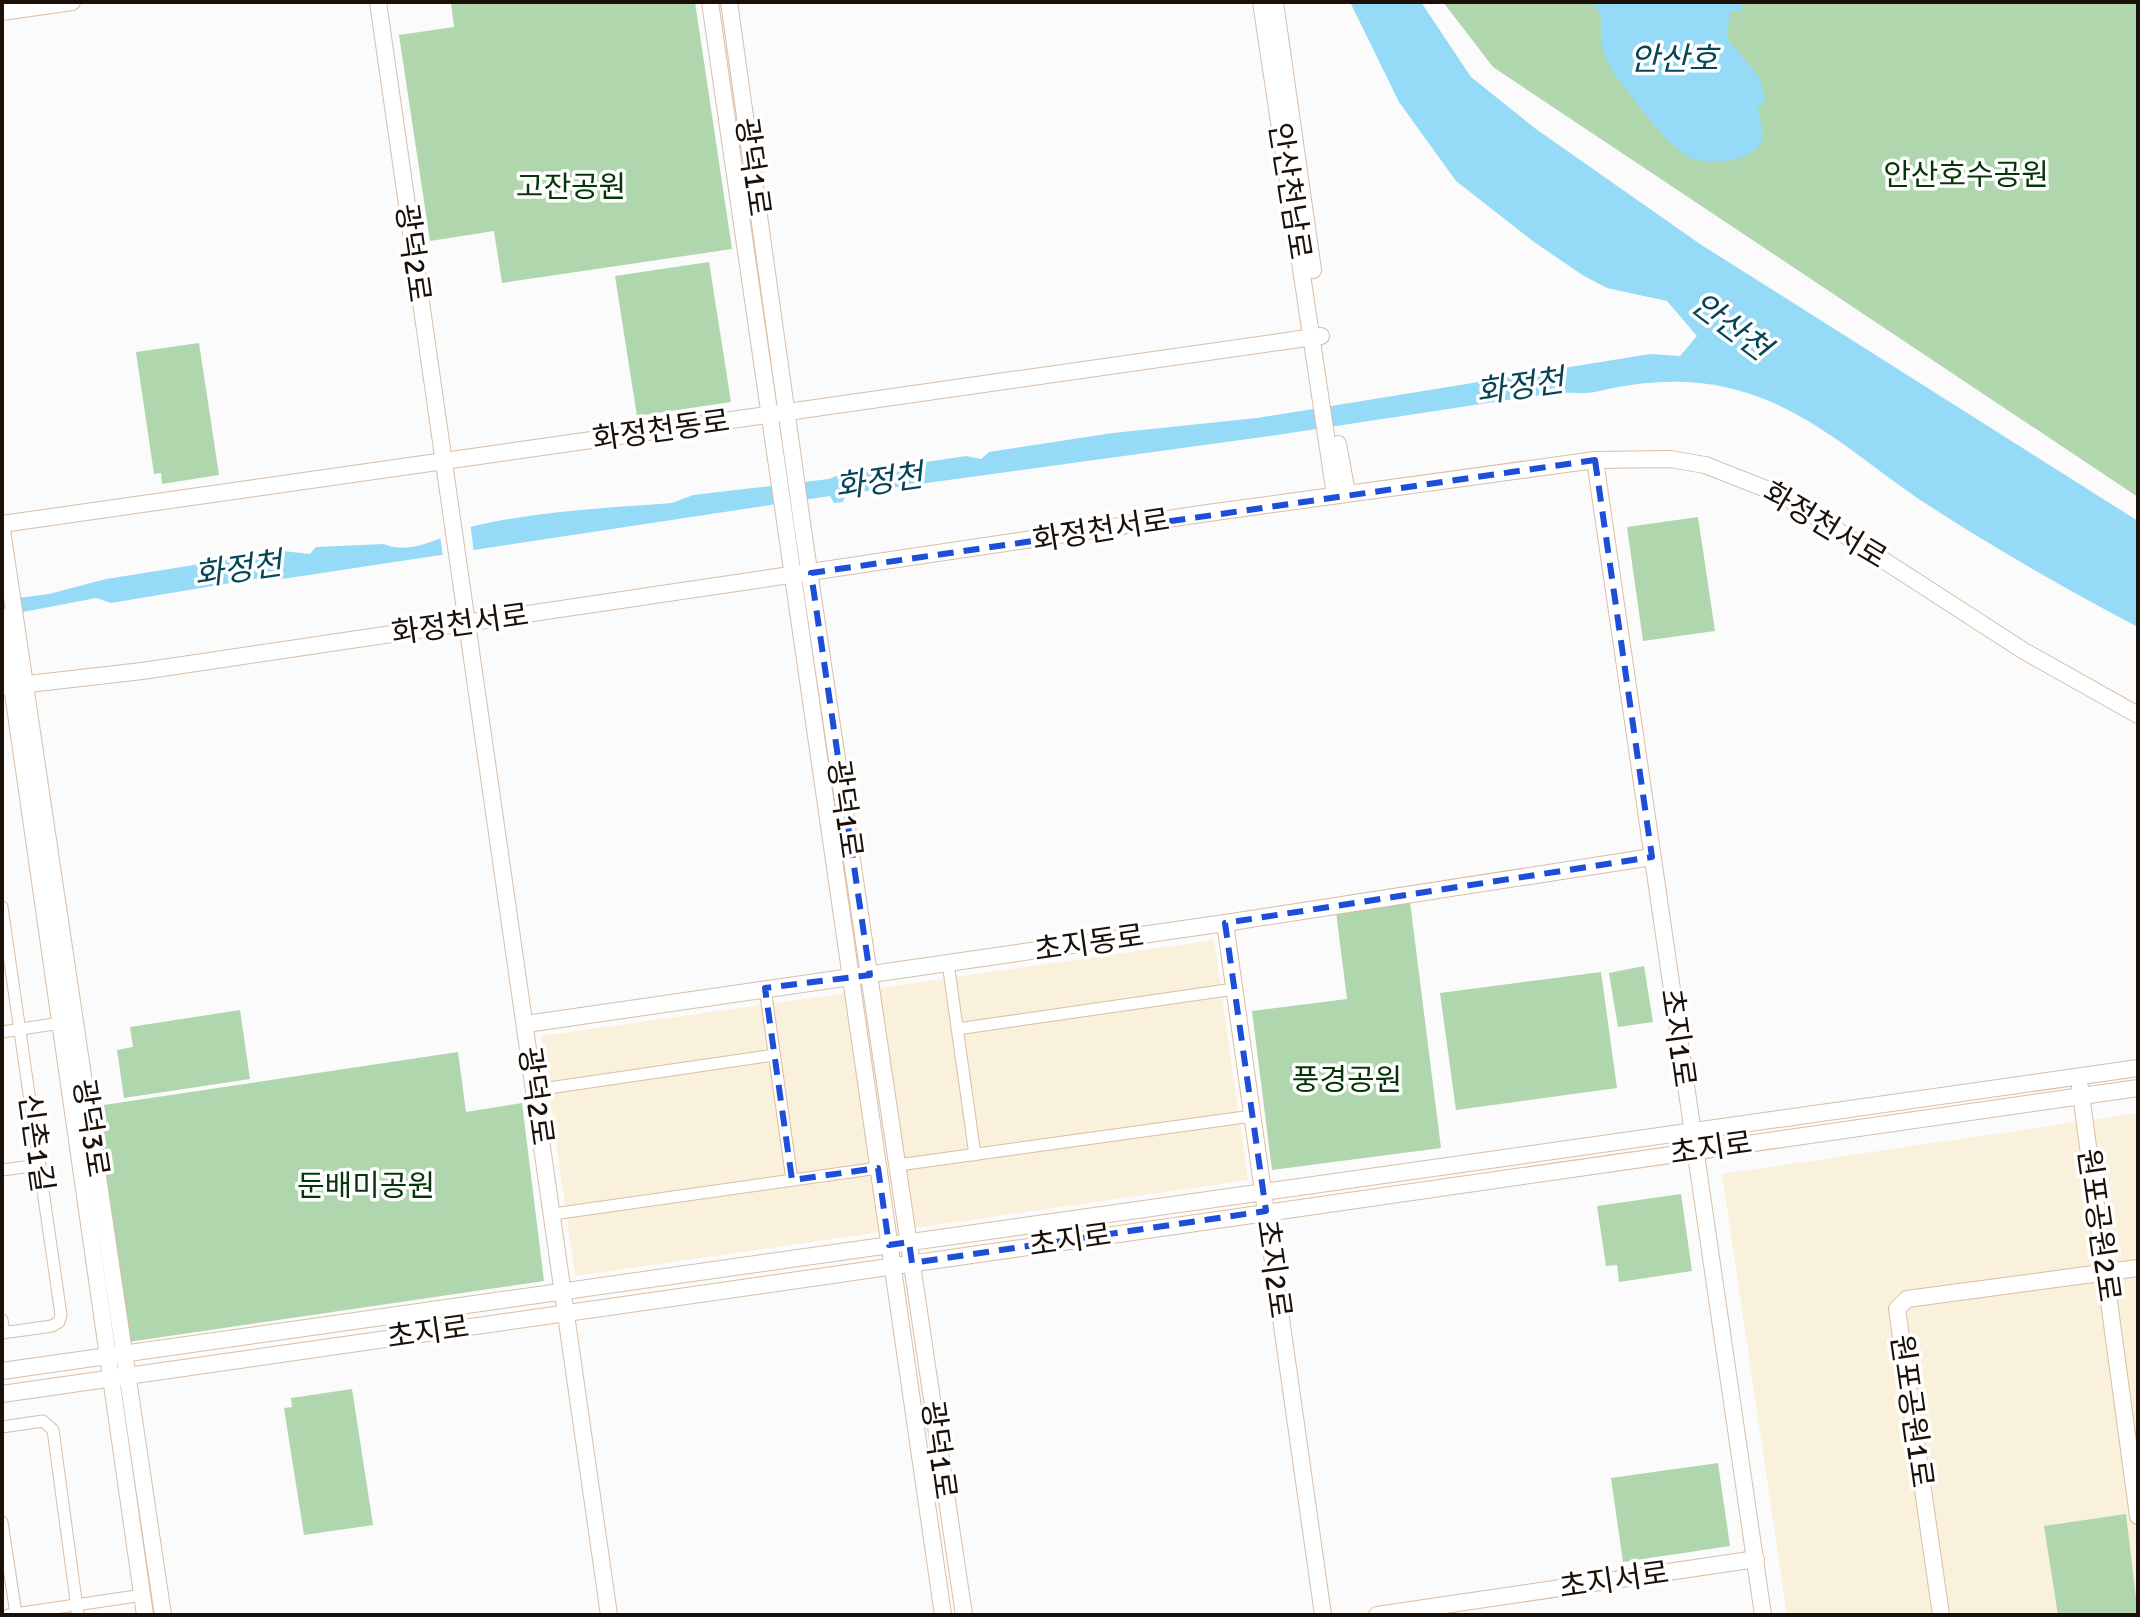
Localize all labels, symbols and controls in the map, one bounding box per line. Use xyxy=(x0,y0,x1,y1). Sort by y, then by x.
water label: 안산호 xyxy=(1630,40,1721,79)
street label: 광덕1로 xyxy=(727,115,778,219)
street label: 안산천남로 xyxy=(1260,120,1319,262)
park label: 안산호수공원 xyxy=(1883,157,2049,194)
park label: 고잔공원 xyxy=(516,169,626,206)
street label: 광덕2로 xyxy=(387,201,438,305)
water label: 안산천 xyxy=(1684,284,1781,371)
water label: 화정천 xyxy=(1474,361,1570,412)
street label: 화정천동로 xyxy=(590,403,732,458)
water label: 화정천 xyxy=(833,456,929,507)
street label: 화정천서로 xyxy=(1756,474,1893,577)
street label: 화정천서로 xyxy=(1030,501,1172,560)
water label: 화정천 xyxy=(192,544,288,595)
street label: 화정천서로 xyxy=(389,597,531,652)
street label: 광덕1로 xyxy=(819,757,870,861)
street label: 초지동로 xyxy=(1032,917,1146,969)
street label: 초지1로 xyxy=(1652,986,1703,1090)
street label: 광덕2로 xyxy=(510,1044,561,1148)
park label: 풍경공원 xyxy=(1292,1062,1402,1099)
street label: 광덕3로 xyxy=(64,1076,117,1180)
street label: 신촌1길 xyxy=(10,1091,61,1195)
street label: 초지로 xyxy=(1667,1124,1755,1173)
street label: 원포공원2로 xyxy=(2069,1146,2128,1304)
park label: 둔배미공원 xyxy=(297,1168,435,1205)
street label: 초지로 xyxy=(1026,1216,1114,1265)
street label: 초지2로 xyxy=(1248,1217,1299,1321)
street label: 초지로 xyxy=(384,1308,472,1357)
street label: 원포공원1로 xyxy=(1882,1332,1941,1490)
street label: 광덕1로 xyxy=(913,1398,964,1502)
street label: 초지서로 xyxy=(1557,1554,1671,1606)

